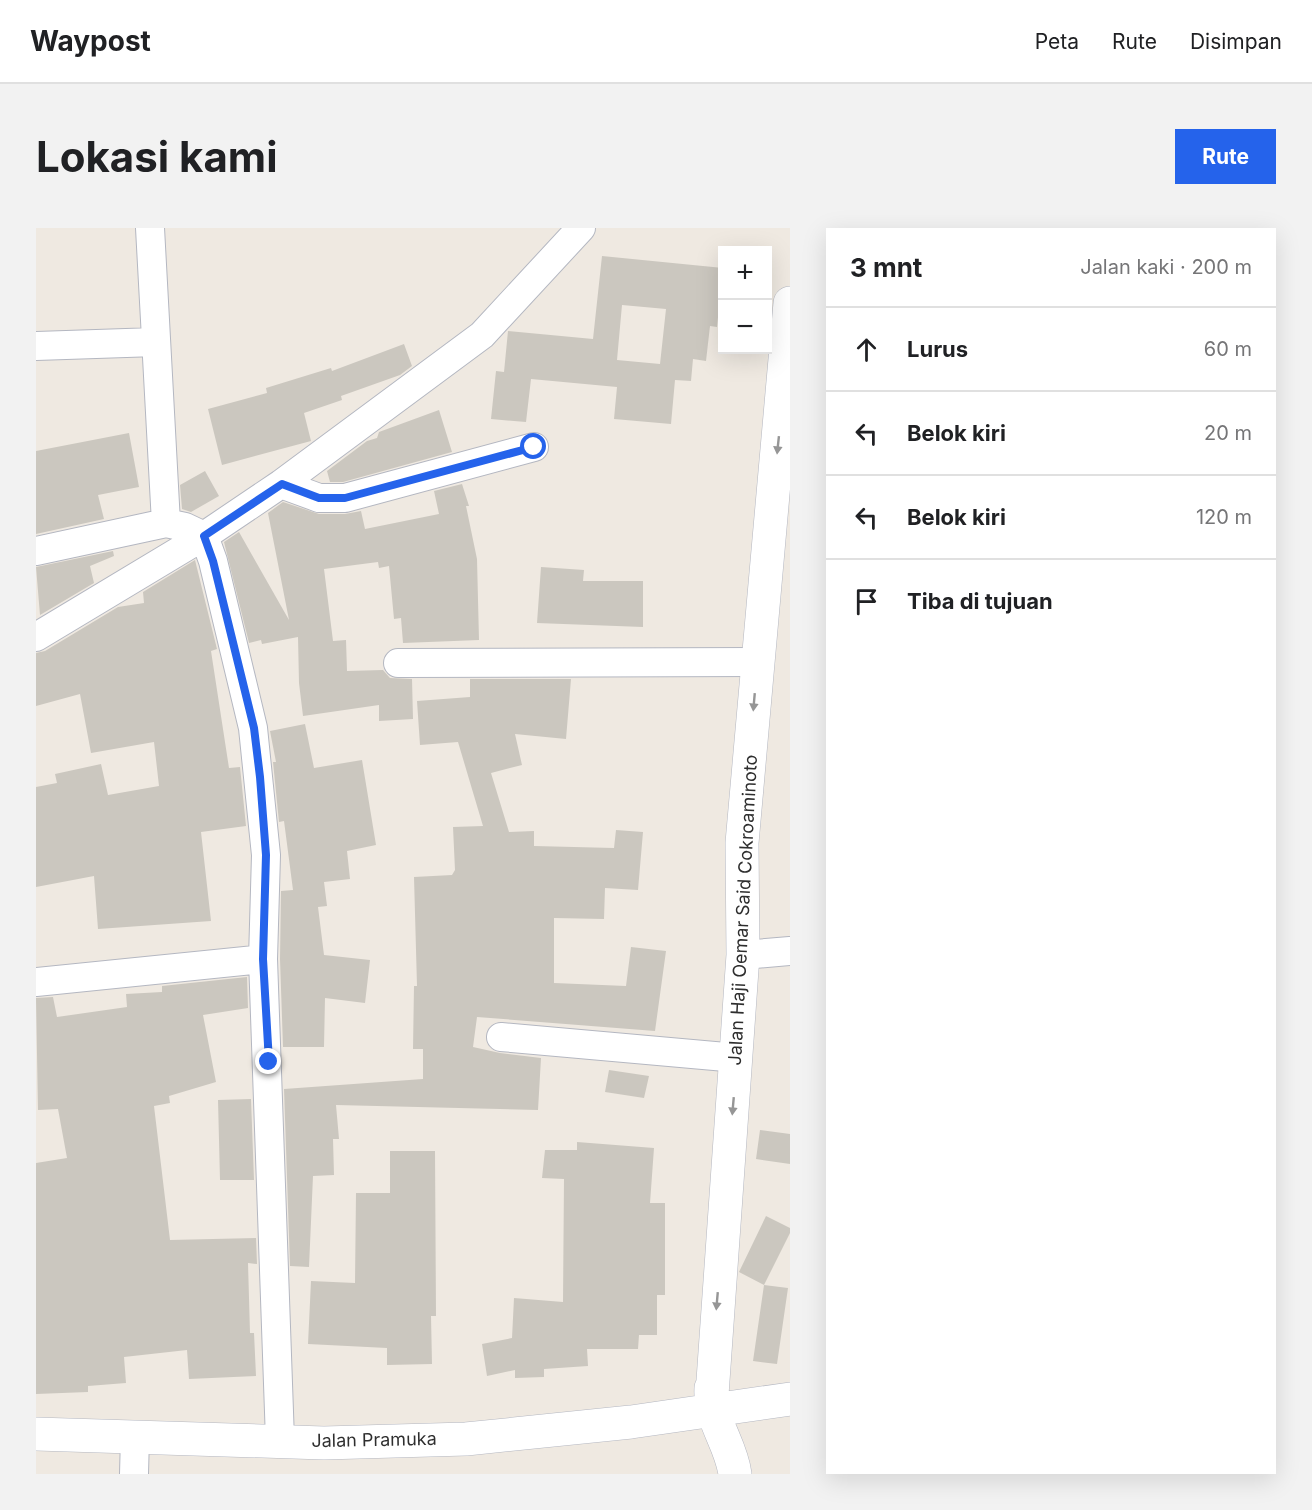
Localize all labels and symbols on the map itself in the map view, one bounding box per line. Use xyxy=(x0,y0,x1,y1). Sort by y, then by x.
route start xyxy=(520,433,546,459)
one-way arrow xyxy=(773,436,783,455)
one-way arrow xyxy=(749,693,758,712)
street label: Jalan Haji Oemar Said Cokroaminoto xyxy=(724,754,761,1066)
route end xyxy=(255,1048,281,1074)
one-way arrow xyxy=(728,1097,738,1116)
one-way arrow xyxy=(712,1291,722,1310)
street label: Jalan Pramuka xyxy=(311,1428,437,1451)

